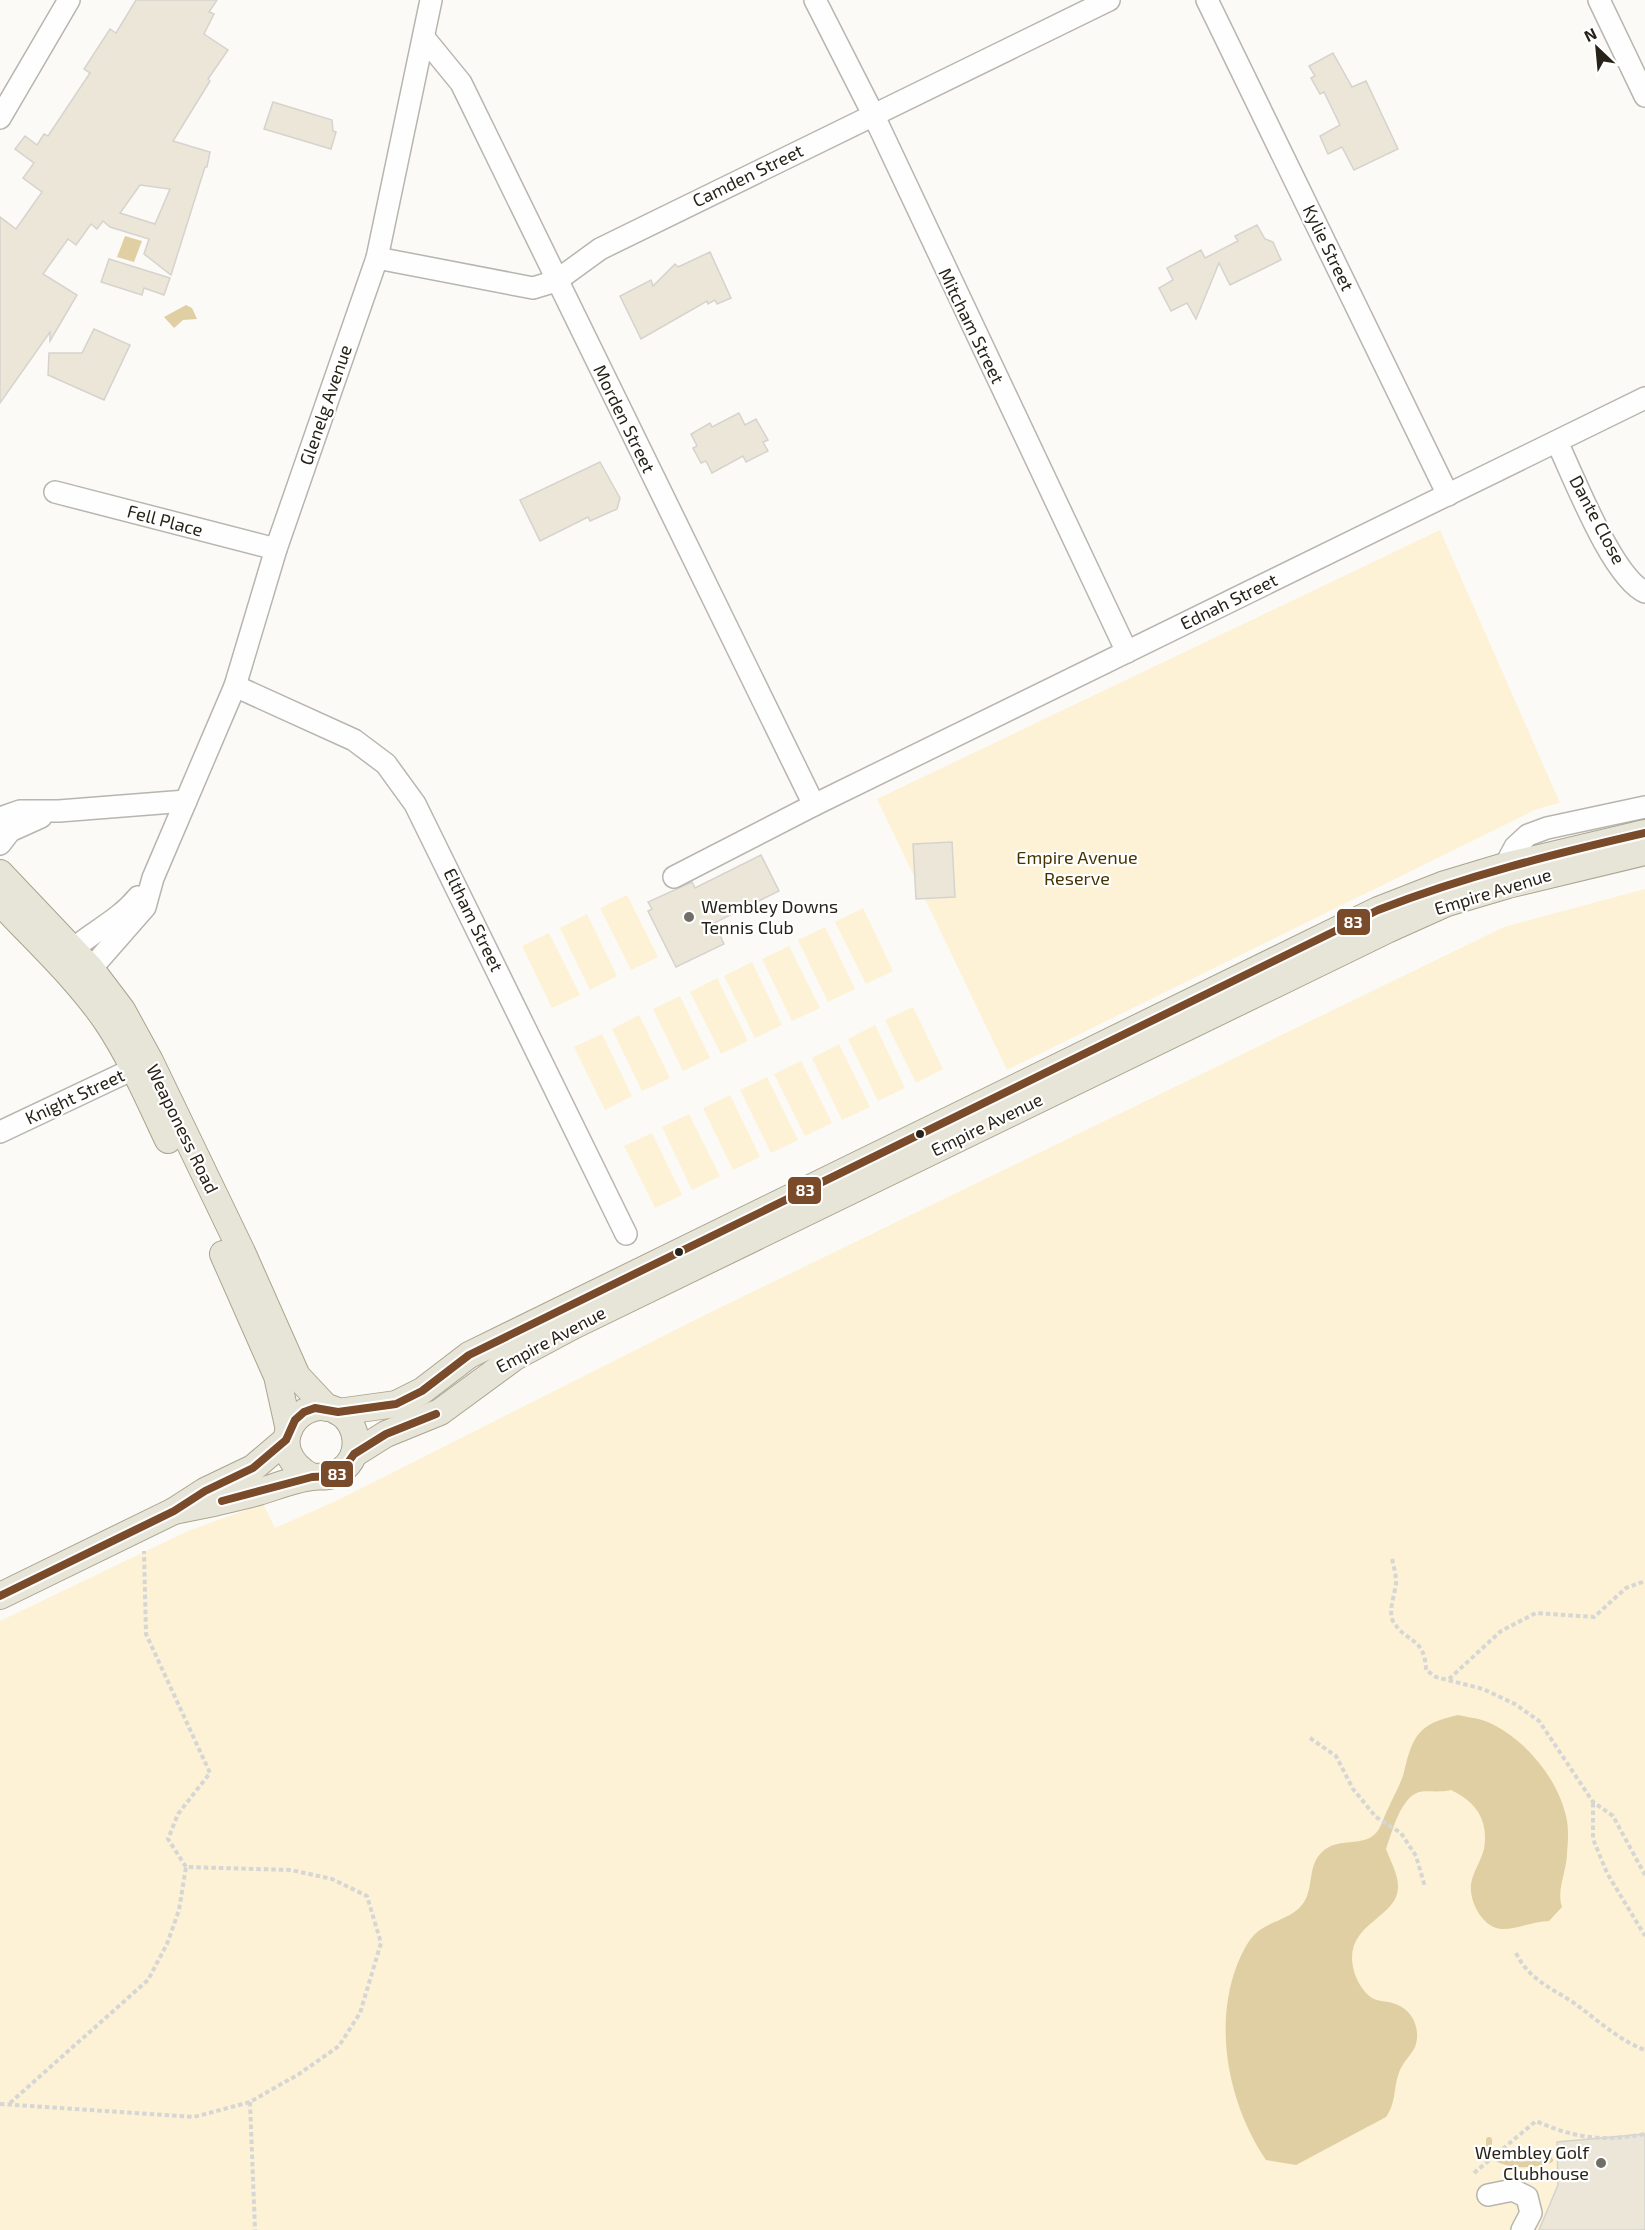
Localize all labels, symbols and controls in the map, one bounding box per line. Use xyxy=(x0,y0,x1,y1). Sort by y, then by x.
north arrow xyxy=(1567,18,1627,78)
text: N xyxy=(1581,23,1600,45)
street label: Camden Street xyxy=(689,139,807,211)
street label: Kylie Street xyxy=(1299,201,1359,294)
street label: Mitcham Street xyxy=(934,264,1009,387)
street label: Glenelg Avenue xyxy=(294,342,356,468)
street label: Morden Street xyxy=(589,361,661,476)
street label: Dante Close xyxy=(1565,471,1630,568)
street label: Fell Place xyxy=(125,499,206,541)
street label: Ednah Street xyxy=(1176,568,1281,634)
park label: Empire Avenue Reserve xyxy=(1016,846,1138,889)
street label: Empire Avenue xyxy=(1431,863,1554,919)
street label: Eltham Street xyxy=(439,864,508,975)
place label: Wembley Downs Tennis Club xyxy=(701,895,838,938)
line badge: 83 xyxy=(1336,908,1371,936)
marker: Wembley Downs Tennis Club xyxy=(682,910,696,924)
text: 83 xyxy=(1343,912,1363,931)
street label: Weaponess Road xyxy=(142,1060,224,1197)
street label: Knight Street xyxy=(21,1063,128,1129)
street label: Empire Avenue xyxy=(927,1088,1046,1161)
unlabelled marker xyxy=(914,1128,926,1140)
line badge: 83 xyxy=(787,1176,822,1205)
text: 83 xyxy=(795,1180,815,1199)
unlabelled marker xyxy=(673,1246,685,1258)
street label: Empire Avenue xyxy=(492,1301,609,1377)
line badge: 83 xyxy=(320,1460,354,1488)
text: 83 xyxy=(327,1464,347,1483)
place label: Wembley Golf Clubhouse xyxy=(1475,2141,1590,2184)
marker: Wembley Golf Clubhouse xyxy=(1594,2156,1608,2170)

